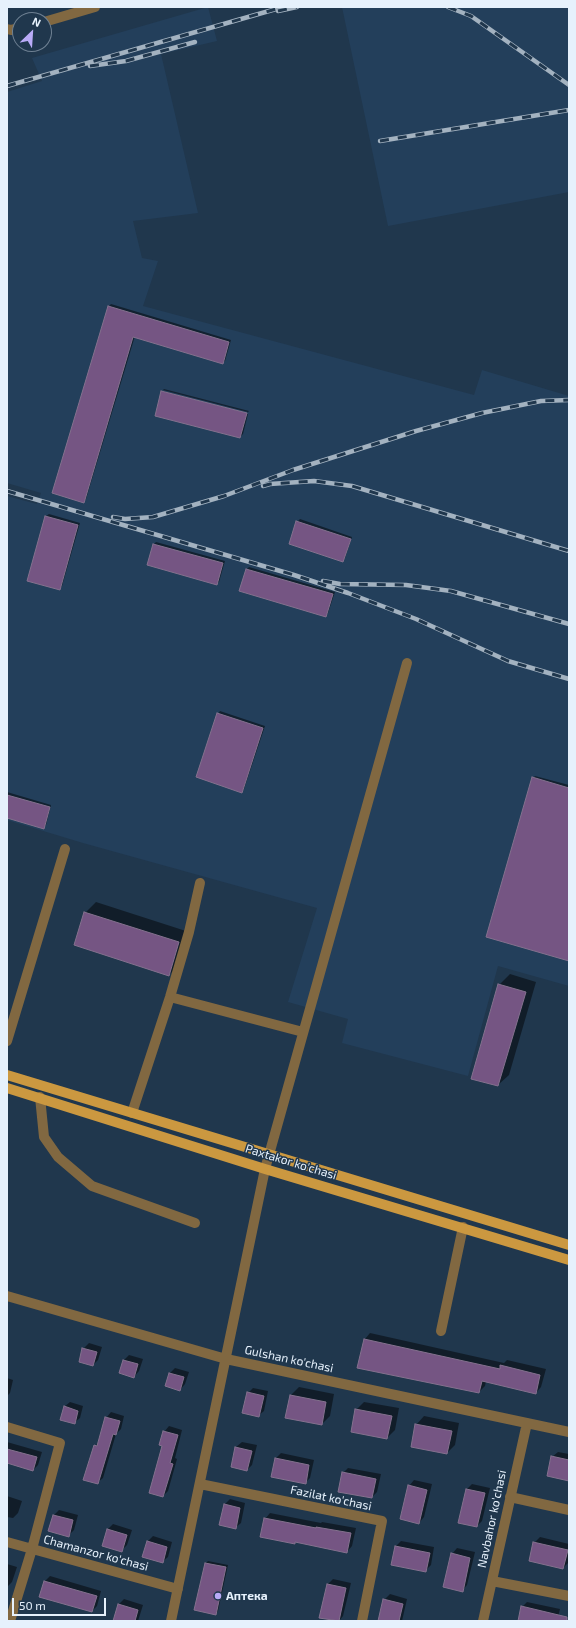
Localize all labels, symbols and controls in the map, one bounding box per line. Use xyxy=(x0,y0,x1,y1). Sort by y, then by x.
north arrow xyxy=(12,12,52,52)
text: N xyxy=(31,14,43,29)
street label: Paxtakor ko'chasi xyxy=(244,1141,338,1183)
street label: Gulshan ko'chasi xyxy=(243,1343,335,1375)
street label: Navbahor ko'chasi xyxy=(475,1469,509,1569)
street label: Fazilat ko'chasi xyxy=(289,1482,373,1514)
street label: Chamanzor ko'chasi xyxy=(42,1532,150,1574)
place label: Аптека xyxy=(226,1589,268,1603)
scale bar xyxy=(14,1590,108,1616)
marker: Аптека xyxy=(213,1591,223,1601)
text: 50 m xyxy=(19,1598,46,1612)

